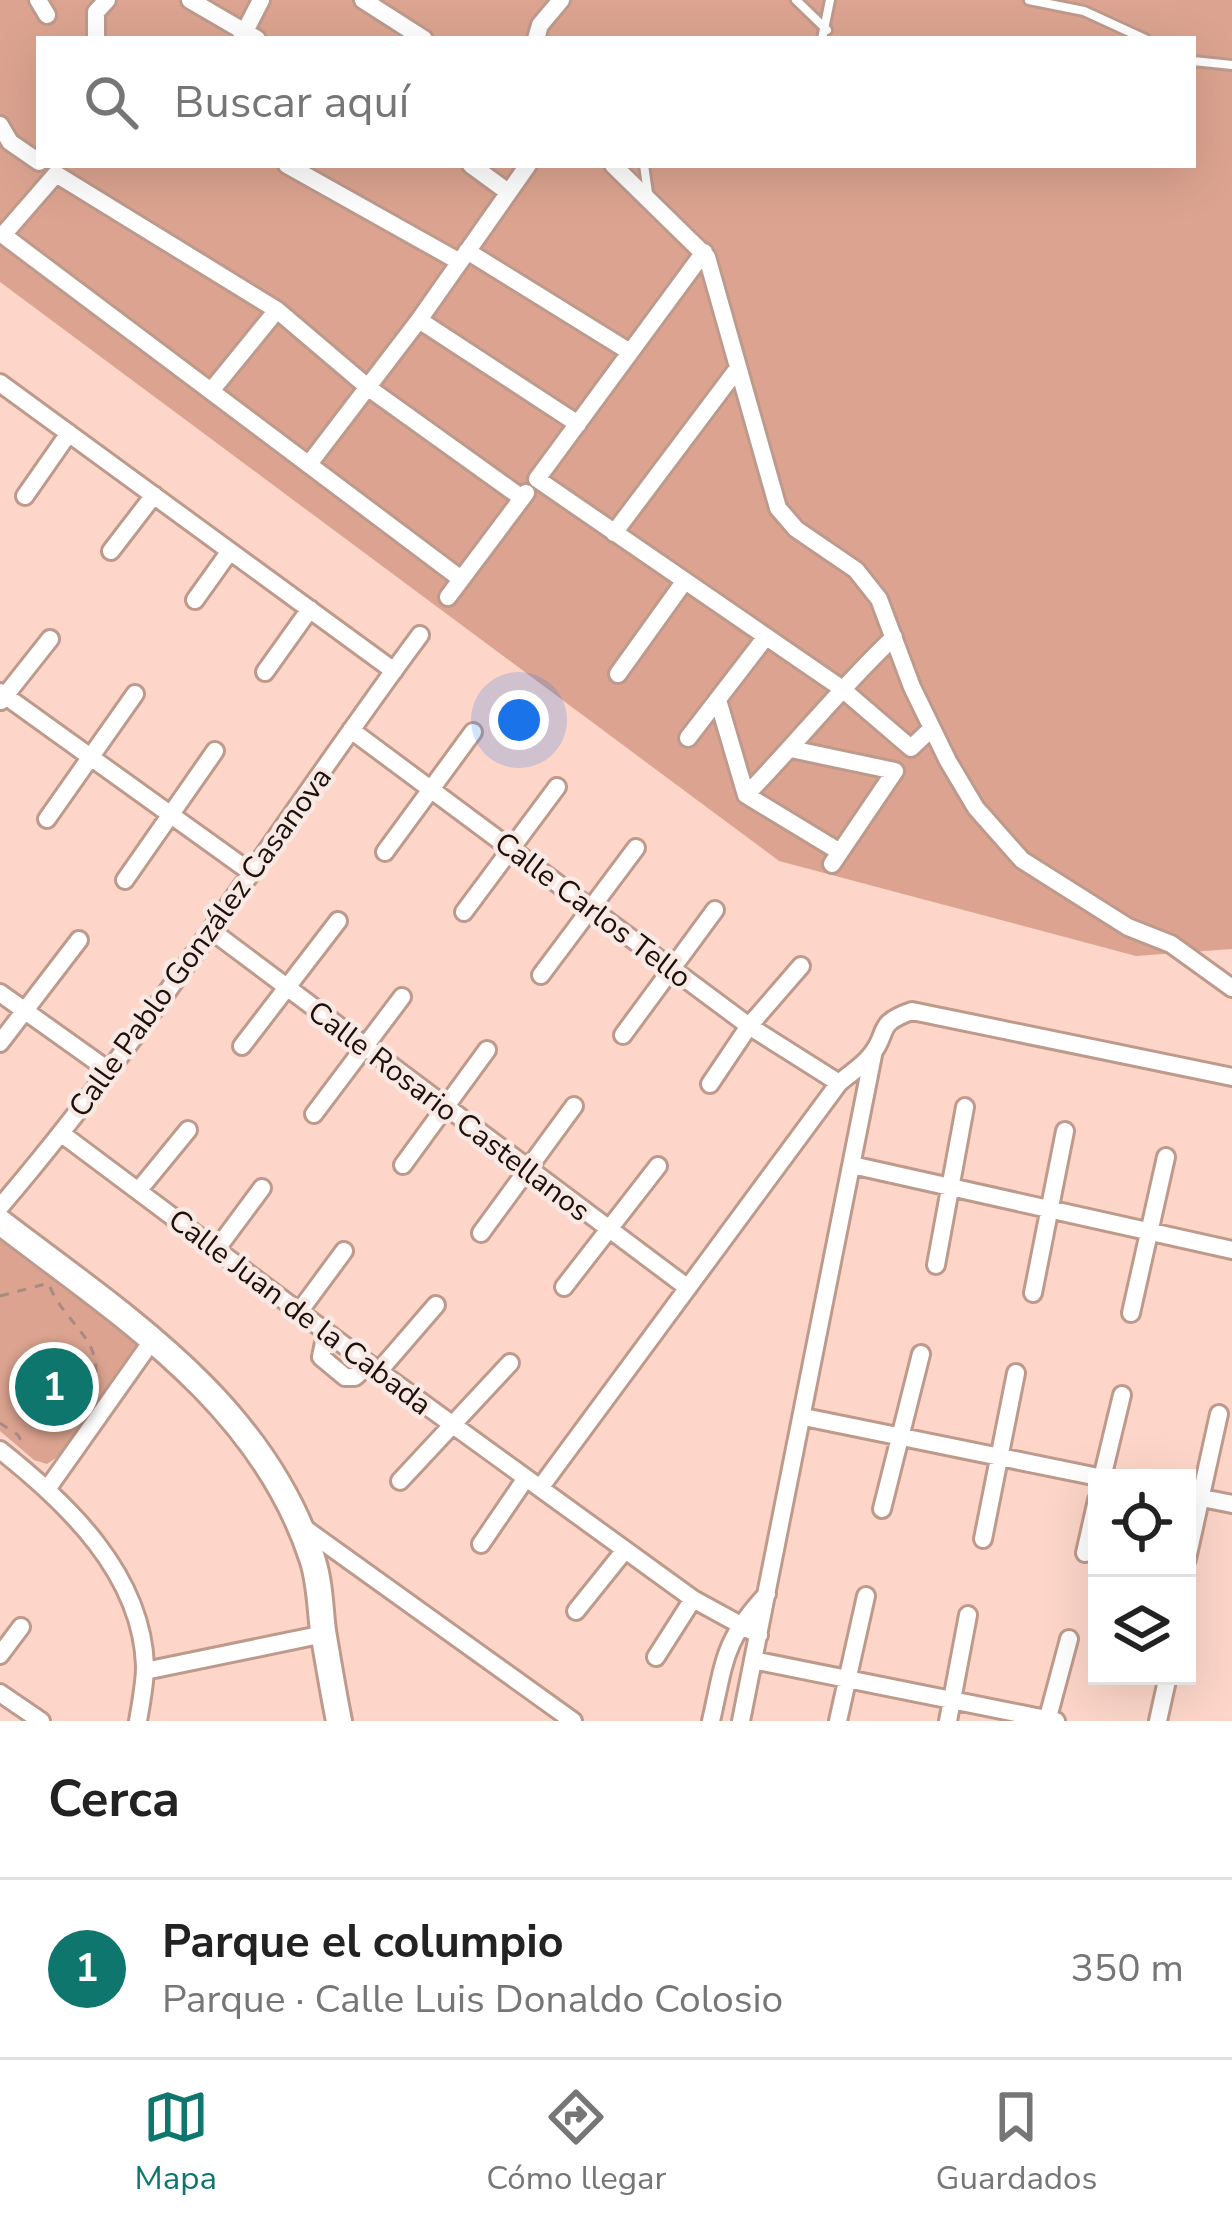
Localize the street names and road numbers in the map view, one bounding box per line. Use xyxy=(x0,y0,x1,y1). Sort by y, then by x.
street label: Calle Pablo González Casanova xyxy=(59,759,341,1126)
street label: Calle Carlos Tello xyxy=(486,823,700,998)
street label: Calle Rosario Castellanos xyxy=(299,992,598,1231)
street label: Calle Juan de la Cabada xyxy=(160,1200,440,1425)

